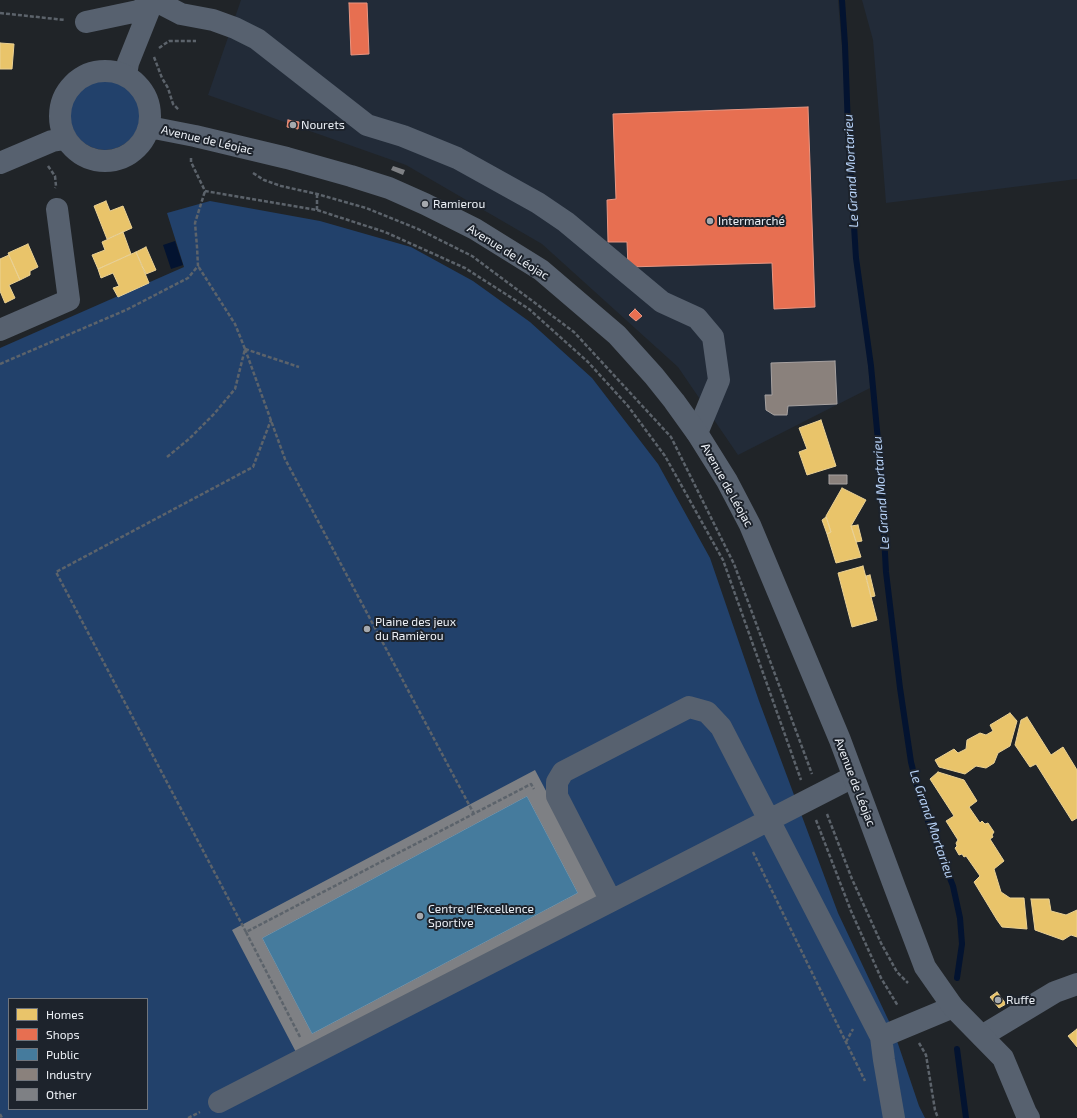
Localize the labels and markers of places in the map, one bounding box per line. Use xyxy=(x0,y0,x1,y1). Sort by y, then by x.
place label: Nourets xyxy=(301,118,345,132)
marker: Nourets xyxy=(288,120,298,130)
place label: Ramierou xyxy=(433,197,485,211)
marker: Ramierou xyxy=(420,199,430,209)
place label: Intermarché xyxy=(718,214,785,228)
marker: Intermarché xyxy=(705,216,715,226)
place label: Plaine des jeux du Ramièrou xyxy=(375,615,456,643)
marker: Plaine des jeux du Ramièrou xyxy=(362,624,372,634)
place label: Centre d'Excellence Sportive xyxy=(428,902,534,930)
marker: Centre d'Excellence Sportive xyxy=(415,911,425,921)
place label: Ruffe xyxy=(1006,993,1035,1007)
marker: Ruffe xyxy=(993,995,1003,1005)

